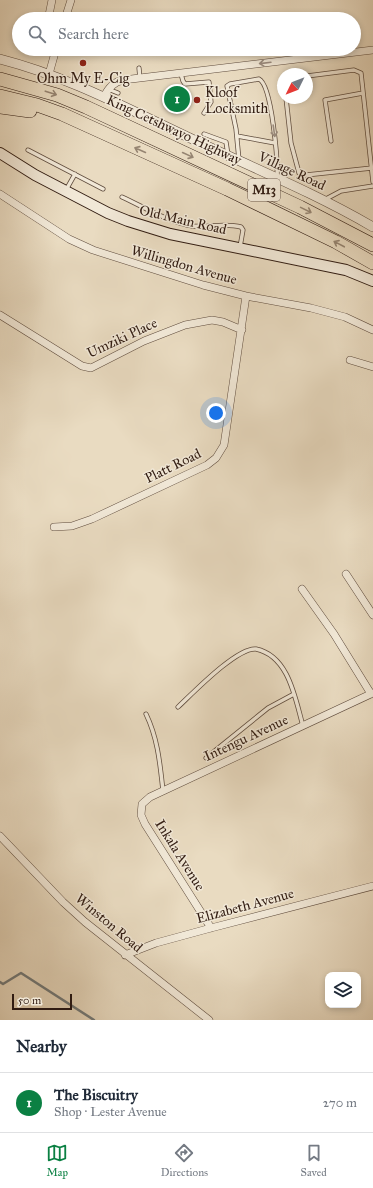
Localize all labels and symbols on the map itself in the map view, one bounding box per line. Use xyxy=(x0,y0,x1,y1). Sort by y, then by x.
marker: Ohm My E-Cig xyxy=(78,58,88,68)
one-way arrow xyxy=(259,59,272,67)
north arrow xyxy=(277,68,313,104)
place label: Ohm My E-Cig xyxy=(37,70,130,87)
pin: 1 xyxy=(164,84,190,114)
place label: Kloof Locksmith xyxy=(205,84,269,117)
one-way arrow xyxy=(44,90,57,97)
street label: King Cetshwayo Highway xyxy=(104,91,245,169)
marker: Kloof Locksmith xyxy=(192,95,202,105)
one-way arrow xyxy=(270,124,278,137)
one-way arrow xyxy=(135,146,147,153)
street label: Village Road xyxy=(255,148,328,194)
one-way arrow xyxy=(182,151,194,159)
road number: M13 xyxy=(248,179,280,201)
street label: Old Main Road xyxy=(138,202,228,238)
one-way arrow xyxy=(300,207,312,214)
one-way arrow xyxy=(333,240,345,247)
street label: Willingdon Avenue xyxy=(129,242,239,288)
street label: Umziki Place xyxy=(84,314,160,362)
your location xyxy=(206,403,226,423)
street label: Platt Road xyxy=(142,445,204,487)
street label: Intengu Avenue xyxy=(201,711,291,765)
street label: Inkala Avenue xyxy=(151,816,209,894)
street label: Elizabeth Avenue xyxy=(194,885,296,927)
street label: Winston Road xyxy=(72,890,146,956)
scale bar xyxy=(12,992,72,1011)

